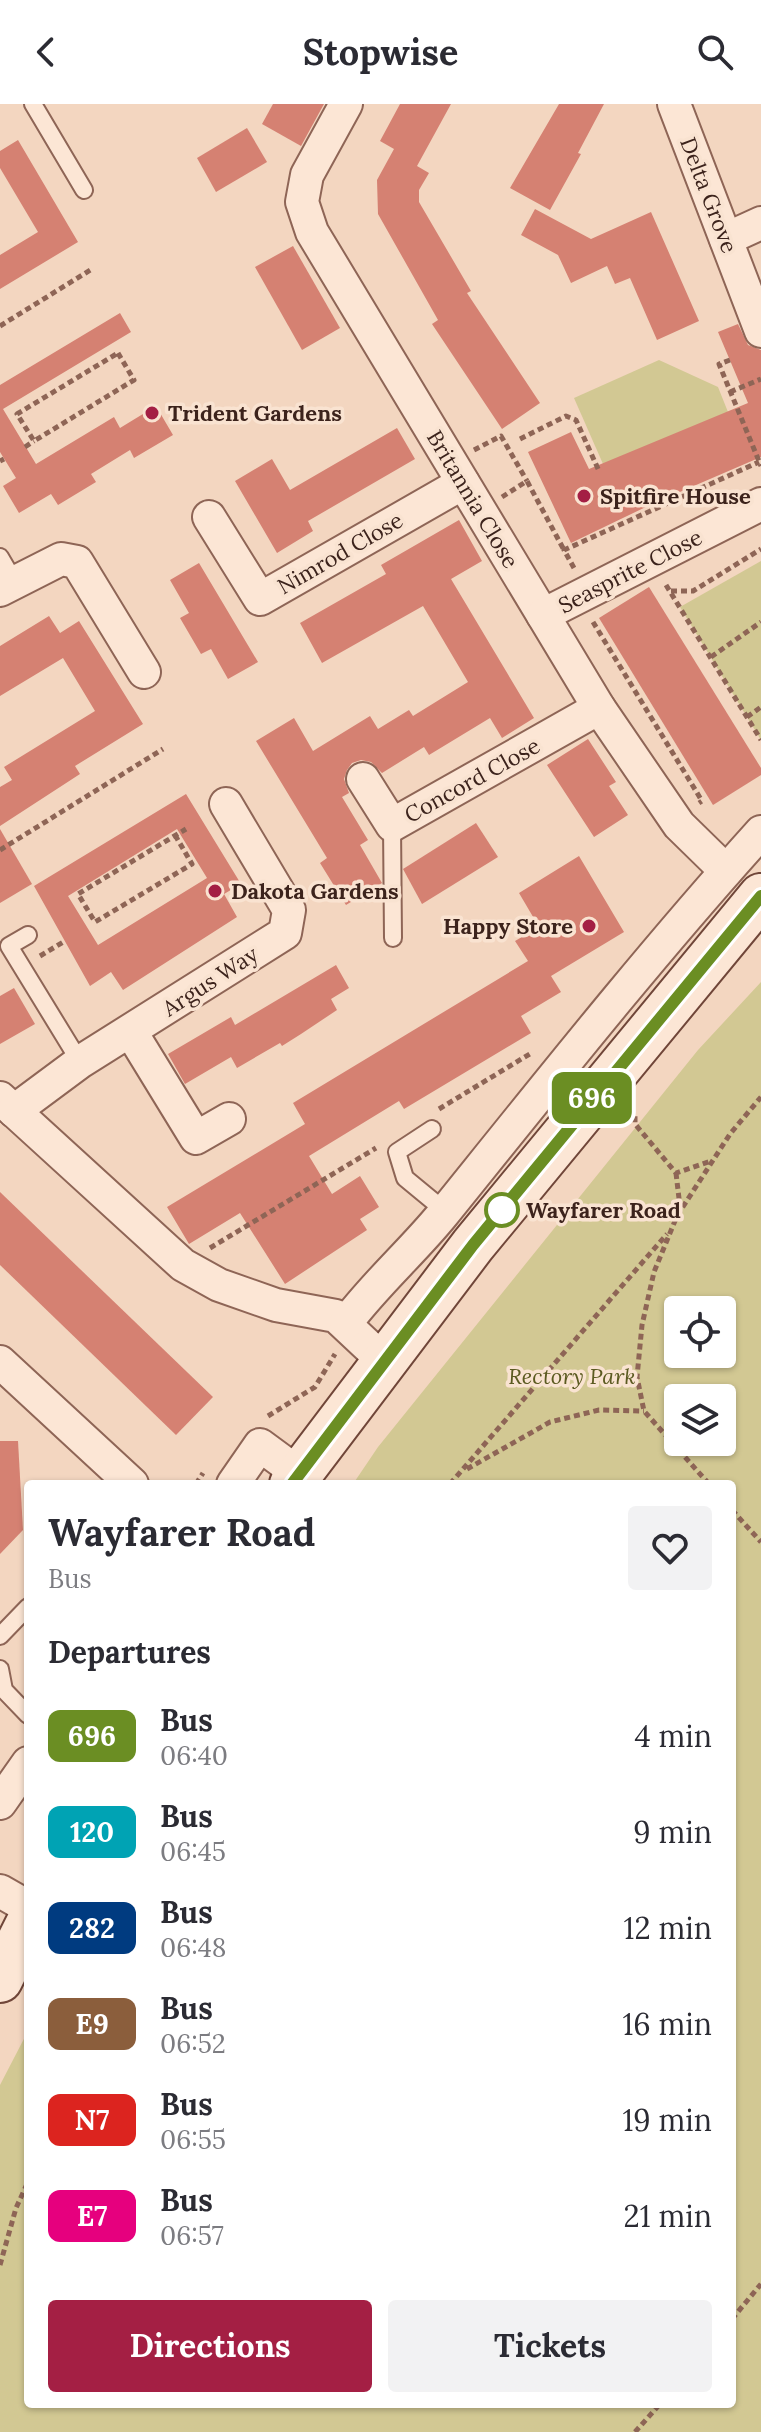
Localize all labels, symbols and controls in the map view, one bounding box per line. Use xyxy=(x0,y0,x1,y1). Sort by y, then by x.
text: Stopwise xyxy=(303,29,458,75)
icon: back xyxy=(24,30,68,74)
icon: search xyxy=(693,30,737,74)
street label: Delta Grove xyxy=(674,133,744,257)
place label: Trident Gardens xyxy=(168,399,342,427)
marker: Trident Gardens xyxy=(143,404,161,422)
street label: Britannia Close xyxy=(421,425,525,573)
place label: Spitfire House xyxy=(600,482,751,510)
marker: Spitfire House xyxy=(575,487,593,505)
street label: Nimrod Close xyxy=(272,506,408,600)
street label: Seasprite Close xyxy=(553,523,707,619)
street label: Concord Close xyxy=(399,731,545,829)
place label: Dakota Gardens xyxy=(231,877,399,905)
marker: Dakota Gardens xyxy=(206,882,224,900)
place label: Happy Store xyxy=(443,912,573,940)
marker: Happy Store xyxy=(580,917,598,935)
street label: Argus Way xyxy=(156,940,263,1023)
line badge: 696 xyxy=(546,1072,638,1124)
text: 696 xyxy=(568,1080,616,1116)
marker: Wayfarer Road xyxy=(485,1193,519,1227)
place label: Wayfarer Road xyxy=(526,1196,681,1224)
map controls xyxy=(664,1296,736,1456)
button: locate xyxy=(664,1296,736,1368)
park label: Rectory Park xyxy=(508,1362,636,1390)
button: layers xyxy=(664,1384,736,1456)
button: heart xyxy=(628,1506,712,1590)
text: Wayfarer Road xyxy=(48,1508,315,1556)
text: Bus xyxy=(48,1562,92,1595)
text: Departures xyxy=(48,1633,211,1671)
text: Bus xyxy=(160,1701,213,1739)
text: 4 min xyxy=(634,1717,712,1755)
text: 696 xyxy=(68,1718,116,1754)
text: 06:40 xyxy=(160,1739,228,1772)
text: Bus xyxy=(160,1797,213,1835)
text: 9 min xyxy=(633,1813,712,1851)
text: 120 xyxy=(70,1814,114,1850)
text: 06:45 xyxy=(160,1835,226,1868)
text: Bus xyxy=(160,1893,213,1931)
text: 12 min xyxy=(624,1909,712,1947)
text: 282 xyxy=(69,1910,115,1946)
text: 06:48 xyxy=(160,1931,226,1964)
text: Bus xyxy=(160,1989,213,2027)
text: 16 min xyxy=(622,2005,712,2043)
text: E9 xyxy=(75,2006,109,2042)
text: 06:52 xyxy=(160,2027,226,2060)
text: Bus xyxy=(160,2085,213,2123)
text: 19 min xyxy=(622,2101,712,2139)
text: N7 xyxy=(75,2102,109,2138)
text: 06:55 xyxy=(160,2123,226,2156)
text: Bus xyxy=(160,2181,213,2219)
text: 21 min xyxy=(624,2197,712,2235)
text: E7 xyxy=(77,2198,107,2234)
text: 06:57 xyxy=(160,2219,224,2252)
button: Directions xyxy=(48,2300,372,2392)
button: Tickets xyxy=(388,2300,712,2392)

